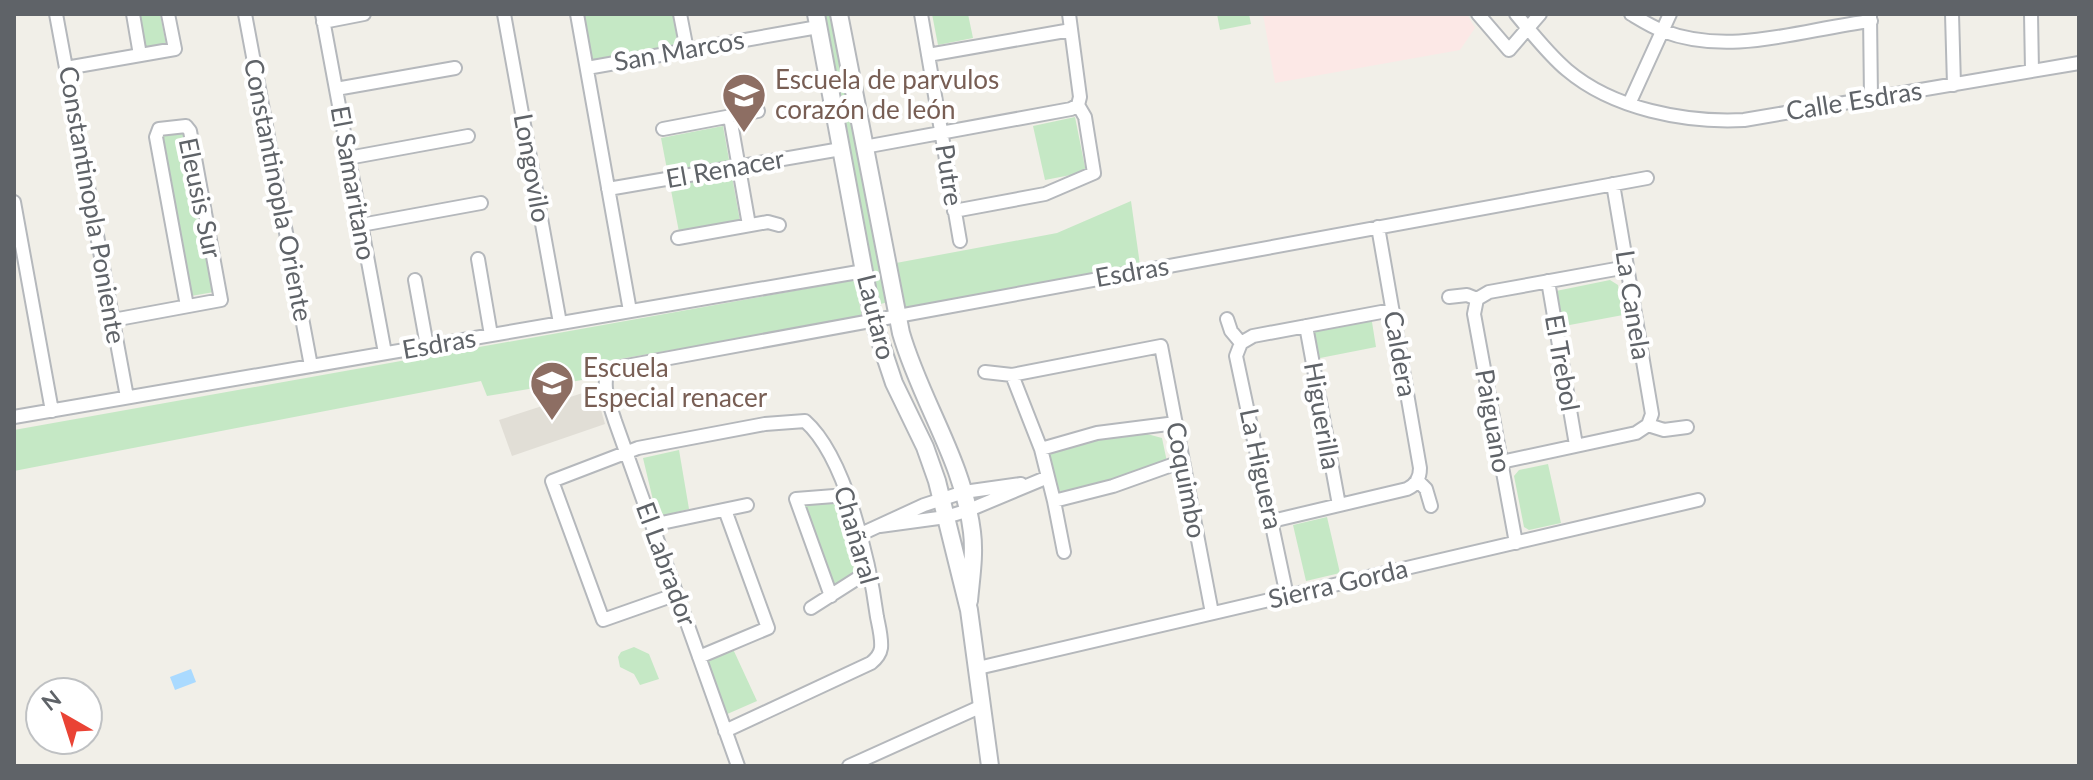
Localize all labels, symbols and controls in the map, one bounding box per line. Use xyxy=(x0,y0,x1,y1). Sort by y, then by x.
street label: San Marcos xyxy=(611,23,747,77)
street label: Constantinopla Oriente xyxy=(238,56,320,324)
place label: Escuela de parvulos corazón de león xyxy=(775,63,999,125)
street label: Constantinopla Poniente xyxy=(53,64,133,346)
school or university icon: Escuela de parvulos corazón de león xyxy=(720,71,768,134)
street label: Calle Esdras xyxy=(1784,73,1924,127)
street label: El Samaritano xyxy=(325,103,383,262)
street label: Longovilo xyxy=(508,111,558,225)
street label: Eleusis Sur xyxy=(173,135,229,262)
street label: El Renacer xyxy=(663,142,787,194)
street label: Putre xyxy=(929,142,971,208)
street label: La Canela xyxy=(1610,248,1658,362)
street label: Esdras xyxy=(1093,249,1171,293)
street label: Lautaro xyxy=(851,271,903,363)
street label: Caldera xyxy=(1378,308,1424,399)
street label: El Trebol xyxy=(1539,312,1587,414)
street label: Esdras xyxy=(400,321,478,365)
place label: Escuela Especial renacer xyxy=(583,351,768,413)
school or university icon: Escuela Especial renacer xyxy=(528,359,576,422)
street label: Higuerilla xyxy=(1298,360,1348,472)
street label: Paiguano xyxy=(1469,367,1519,475)
street label: La Higuera xyxy=(1234,405,1290,532)
street label: Coquimbo xyxy=(1160,419,1214,541)
street label: Chañaral xyxy=(828,482,886,587)
street label: El Labrador xyxy=(630,497,704,630)
street label: Sierra Gorda xyxy=(1265,551,1411,615)
north arrow xyxy=(24,676,104,756)
text: N xyxy=(36,684,66,716)

